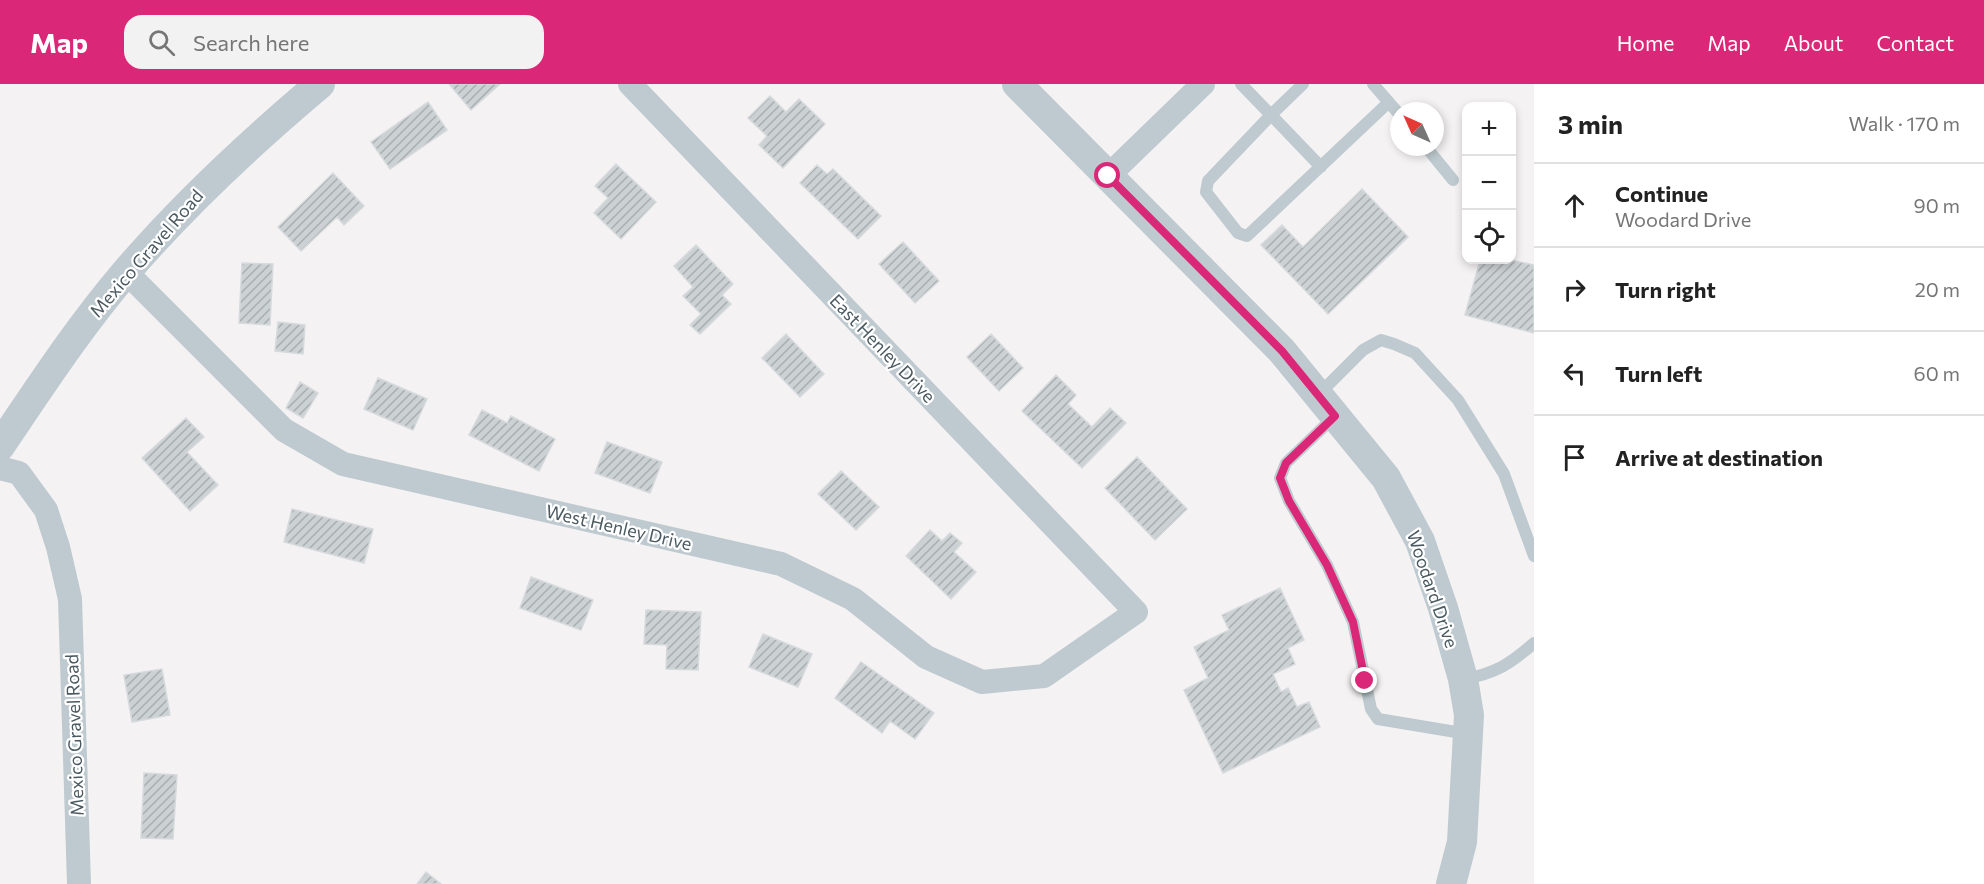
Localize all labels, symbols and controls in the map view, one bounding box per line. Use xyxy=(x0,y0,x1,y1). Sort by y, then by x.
search box xyxy=(124,15,544,69)
text: Map xyxy=(30,25,88,59)
icon: search xyxy=(145,26,178,59)
text: Search here xyxy=(193,29,309,56)
text: Home xyxy=(1617,30,1674,55)
text: Map xyxy=(1707,30,1751,55)
text: About xyxy=(1784,30,1843,55)
text: Contact xyxy=(1876,30,1954,55)
north arrow xyxy=(1390,102,1444,156)
map controls xyxy=(1462,102,1516,264)
button: + xyxy=(1462,102,1516,156)
text: 3 min xyxy=(1558,108,1623,139)
text: Walk · 170 m xyxy=(1849,111,1960,135)
button: − xyxy=(1462,156,1516,210)
route start xyxy=(1094,162,1120,188)
text: Continue xyxy=(1615,180,1708,207)
street label: Mexico Gravel Road xyxy=(85,185,207,321)
icon: ahead xyxy=(1558,189,1591,222)
text: 90 m xyxy=(1914,193,1960,217)
text: Woodard Drive xyxy=(1615,207,1751,231)
button: locate xyxy=(1462,210,1516,264)
icon: right xyxy=(1558,273,1591,306)
text: Turn right xyxy=(1615,276,1716,303)
text: 20 m xyxy=(1915,277,1960,301)
street label: East Henley Drive xyxy=(826,289,940,407)
icon: left xyxy=(1558,357,1591,390)
text: Turn left xyxy=(1615,360,1702,387)
text: 60 m xyxy=(1914,361,1960,385)
icon: arrive xyxy=(1558,441,1591,474)
text: Arrive at destination xyxy=(1615,444,1823,471)
street label: West Henley Drive xyxy=(544,500,694,554)
street label: Woodard Drive xyxy=(1403,527,1463,651)
street label: Mexico Gravel Road xyxy=(60,654,88,816)
route end xyxy=(1351,667,1377,693)

